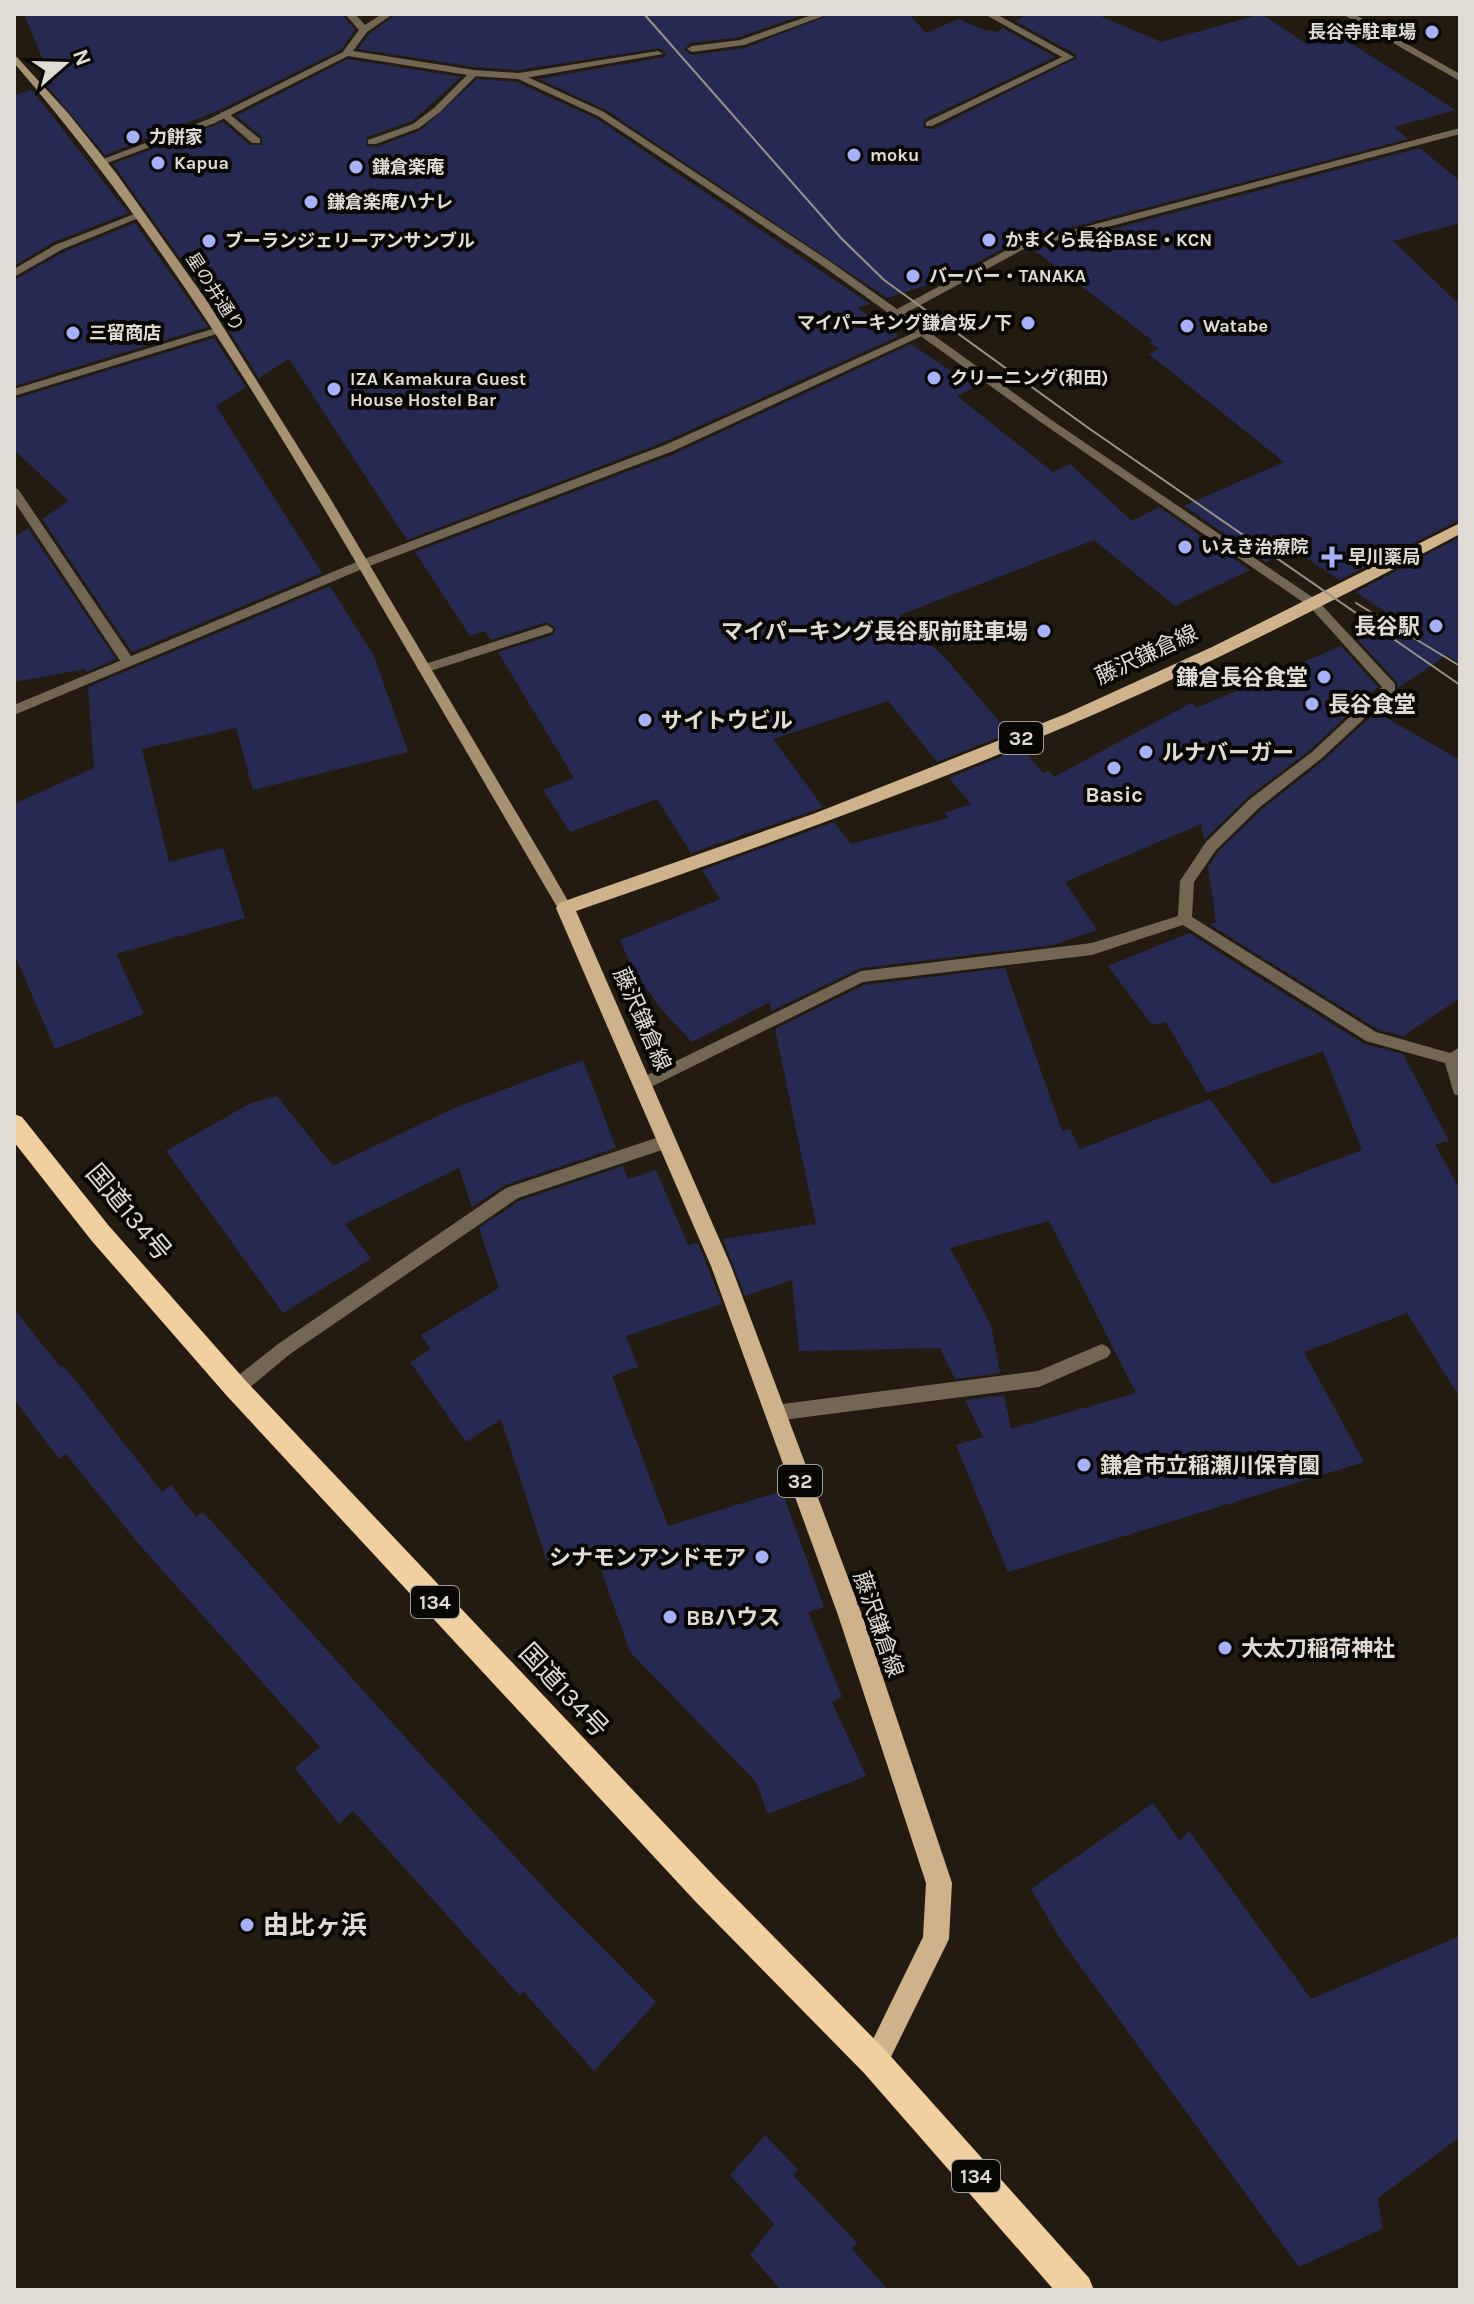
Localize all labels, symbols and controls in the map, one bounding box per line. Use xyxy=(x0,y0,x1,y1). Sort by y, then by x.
place label: 長谷寺駐車場 xyxy=(1308,21,1416,43)
marker: 長谷寺駐車場 xyxy=(1423,23,1441,41)
north arrow xyxy=(24,24,104,104)
text: N xyxy=(67,46,97,69)
place label: 力餅家 xyxy=(149,126,203,148)
marker: 力餅家 xyxy=(124,128,142,146)
place label: moku xyxy=(870,144,919,166)
marker: moku xyxy=(845,146,863,164)
place label: Kapua xyxy=(174,152,229,174)
marker: Kapua xyxy=(149,154,167,172)
place label: 鎌倉楽庵 xyxy=(372,156,444,178)
marker: 鎌倉楽庵 xyxy=(347,158,365,176)
place label: 鎌倉楽庵ハナレ xyxy=(327,191,453,213)
marker: 鎌倉楽庵ハナレ xyxy=(302,193,320,211)
place label: かまくら長谷BASE・KCN xyxy=(1005,229,1212,251)
place label: ブーランジェリーアンサンブル xyxy=(225,230,475,252)
marker: かまくら長谷BASE・KCN xyxy=(980,231,998,249)
marker: ブーランジェリーアンサンブル xyxy=(200,232,218,250)
street label: 星の井通り xyxy=(181,248,249,336)
place label: バーバー・TANAKA xyxy=(929,265,1086,287)
marker: バーバー・TANAKA xyxy=(904,267,922,285)
place label: マイパーキング鎌倉坂ノ下 xyxy=(797,312,1012,334)
marker: マイパーキング鎌倉坂ノ下 xyxy=(1019,314,1037,332)
place label: Watabe xyxy=(1203,315,1268,337)
marker: Watabe xyxy=(1178,317,1196,335)
place label: 三留商店 xyxy=(89,322,161,344)
marker: 三留商店 xyxy=(64,324,82,342)
place label: クリーニング(和田) xyxy=(950,367,1108,389)
place label: IZA Kamakura Guest House Hostel Bar xyxy=(350,368,526,411)
marker: クリーニング(和田) xyxy=(925,369,943,387)
marker: IZA Kamakura Guest House Hostel Bar xyxy=(325,380,343,398)
place label: いえき治療院 xyxy=(1201,536,1308,558)
marker: いえき治療院 xyxy=(1176,538,1194,556)
place label: 早川薬局 xyxy=(1348,546,1420,568)
marker: 早川薬局 xyxy=(1323,548,1341,566)
place label: 長谷駅 xyxy=(1354,614,1420,640)
marker: 長谷駅 xyxy=(1427,617,1445,635)
place label: マイパーキング長谷駅前駐車場 xyxy=(721,619,1028,645)
street label: 藤沢鎌倉線 xyxy=(1091,620,1202,690)
marker: マイパーキング長谷駅前駐車場 xyxy=(1035,622,1053,640)
place label: 鎌倉長谷食堂 xyxy=(1176,665,1308,691)
marker: 鎌倉長谷食堂 xyxy=(1315,668,1333,686)
place label: 長谷食堂 xyxy=(1328,692,1416,718)
marker: 長谷食堂 xyxy=(1303,695,1321,713)
place label: サイトウビル xyxy=(661,708,793,734)
marker: サイトウビル xyxy=(636,711,654,729)
road number: 32 xyxy=(999,722,1043,754)
place label: ルナバーガー xyxy=(1162,740,1294,766)
marker: ルナバーガー xyxy=(1137,743,1155,761)
marker: Basic xyxy=(1105,759,1123,777)
place label: Basic xyxy=(1085,782,1143,808)
street label: 藤沢鎌倉線 xyxy=(608,964,676,1075)
street label: 国道134号 xyxy=(79,1158,178,1267)
place label: 鎌倉市立稲瀬川保育園 xyxy=(1100,1453,1320,1479)
marker: 鎌倉市立稲瀬川保育園 xyxy=(1075,1456,1093,1474)
road number: 32 xyxy=(778,1465,822,1497)
place label: シナモンアンドモア xyxy=(549,1545,746,1571)
marker: シナモンアンドモア xyxy=(753,1548,771,1566)
street label: 藤沢鎌倉線 xyxy=(848,1568,908,1681)
road number: 134 xyxy=(411,1586,459,1618)
place label: BBハウス xyxy=(686,1605,781,1631)
marker: BBハウス xyxy=(661,1608,679,1626)
place label: 大太刀稲荷神社 xyxy=(1241,1636,1395,1662)
street label: 国道134号 xyxy=(513,1637,615,1744)
marker: 大太刀稲荷神社 xyxy=(1216,1639,1234,1657)
place label: 由比ヶ浜 xyxy=(263,1910,367,1941)
marker: 由比ヶ浜 xyxy=(238,1916,256,1934)
road number: 134 xyxy=(952,2160,1000,2192)

